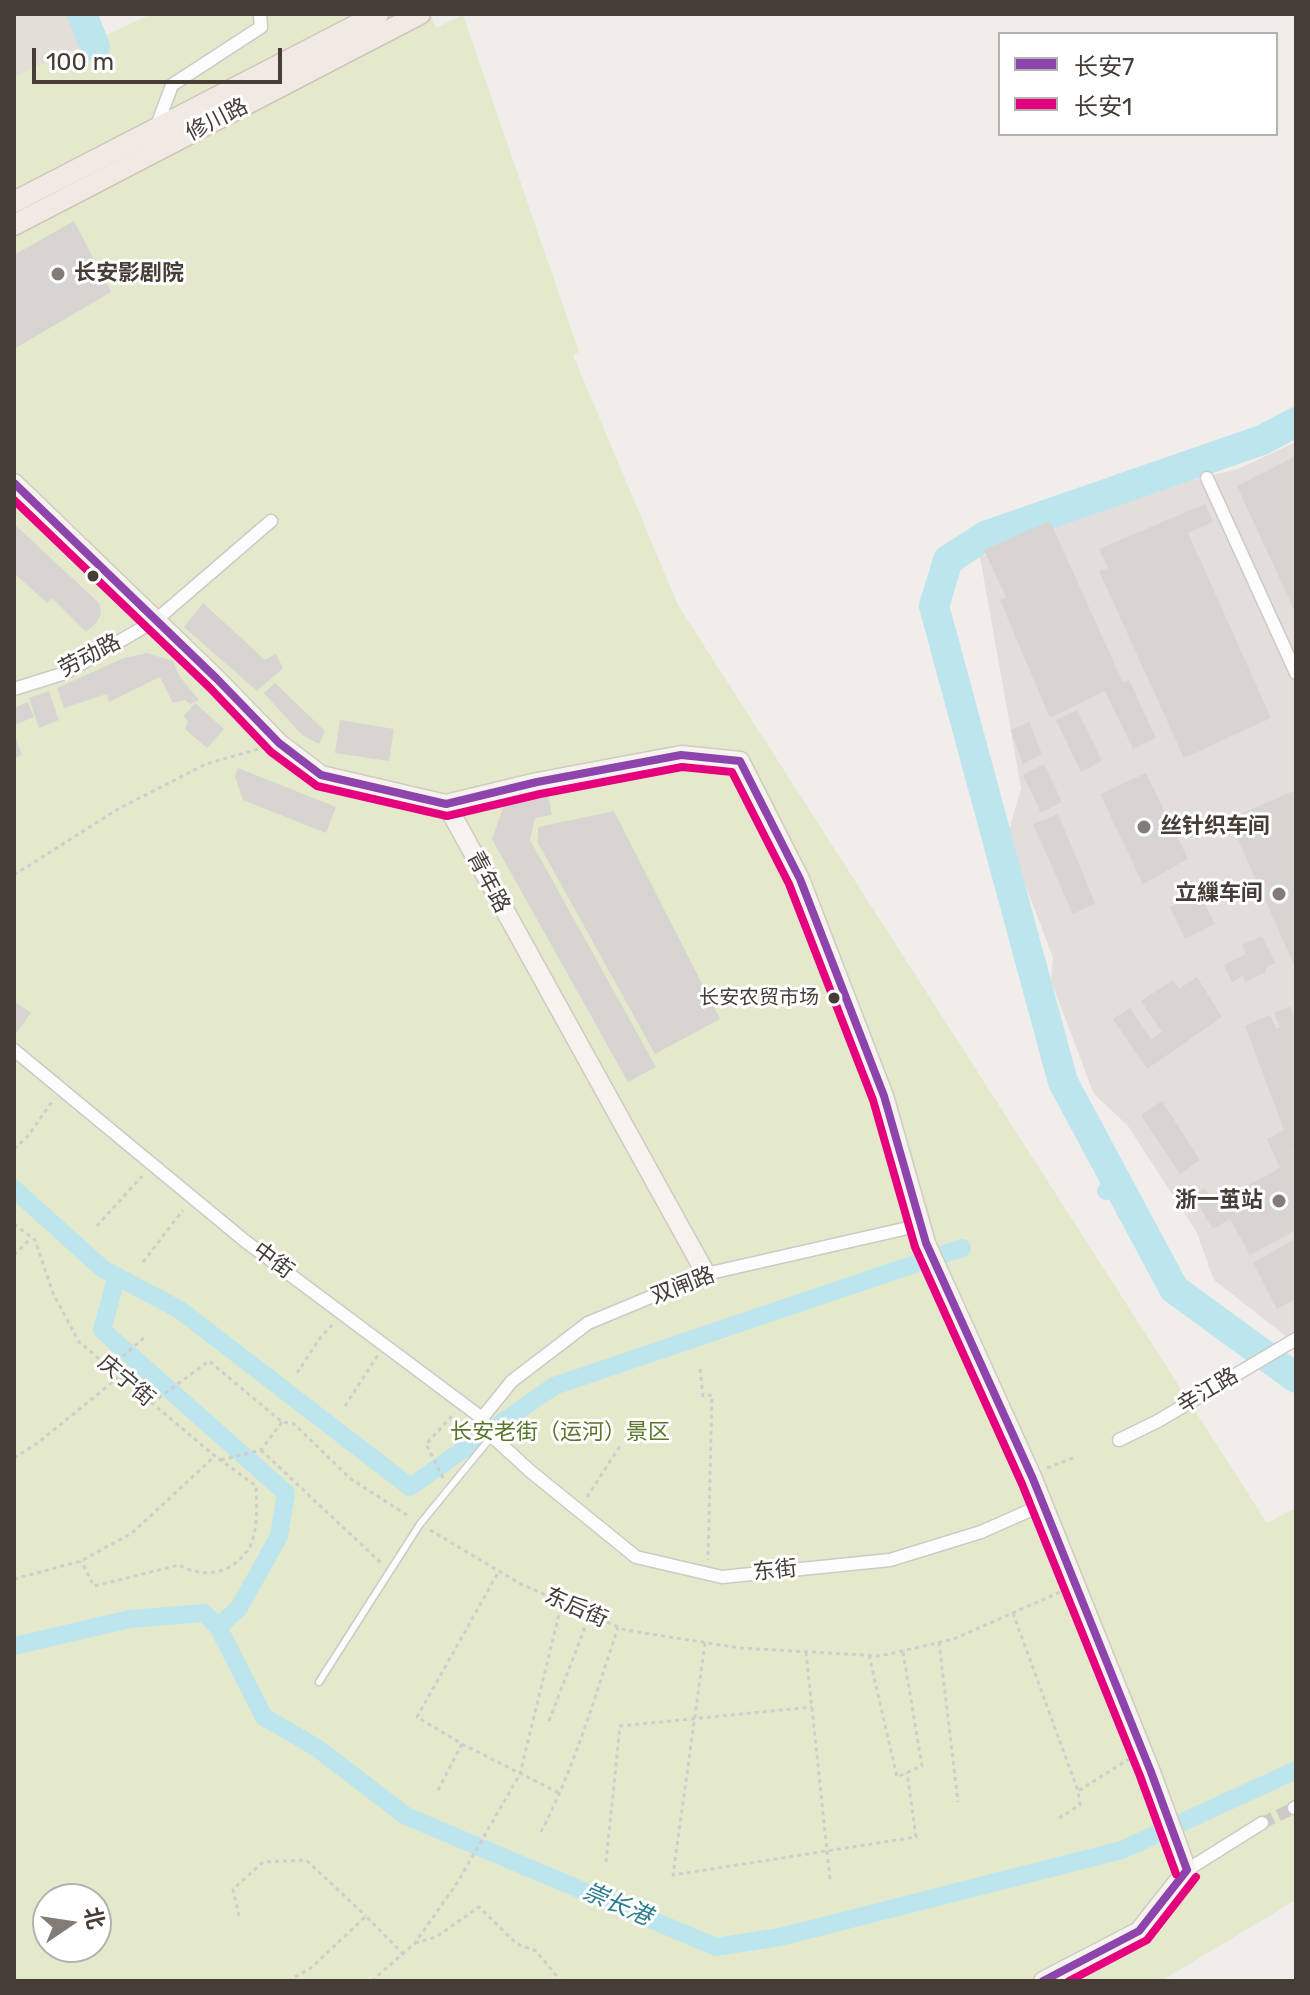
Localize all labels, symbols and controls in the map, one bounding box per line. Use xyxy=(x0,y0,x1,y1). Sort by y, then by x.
scale bar xyxy=(36,32,286,82)
legend xyxy=(998,32,1278,136)
text: 100 m xyxy=(46,48,114,76)
text: 长安7 xyxy=(1074,53,1134,81)
street label: 修川路 xyxy=(182,93,252,147)
text: 长安1 xyxy=(1074,93,1132,121)
place label: 长安影剧院 xyxy=(74,261,184,287)
marker: 长安影剧院 xyxy=(49,265,67,283)
unlabelled marker xyxy=(85,568,101,584)
street label: 劳动路 xyxy=(55,629,125,683)
place label: 丝针织车间 xyxy=(1160,814,1270,840)
marker: 丝针织车间 xyxy=(1135,818,1153,836)
street label: 青年路 xyxy=(461,847,515,917)
place label: 立繅车间 xyxy=(1175,881,1263,907)
marker: 立繅车间 xyxy=(1270,885,1288,903)
place label: 长安农贸市场 xyxy=(699,986,819,1010)
marker: 长安农贸市场 xyxy=(826,990,842,1006)
place label: 浙一茧站 xyxy=(1175,1188,1263,1214)
marker: 浙一茧站 xyxy=(1270,1192,1288,1210)
street label: 中街 xyxy=(247,1237,299,1285)
street label: 双闸路 xyxy=(647,1262,719,1310)
street label: 庆宁街 xyxy=(92,1350,160,1412)
street label: 辛江路 xyxy=(1173,1363,1243,1419)
park label: 长安老街（运河）景区 xyxy=(450,1420,670,1446)
street label: 东街 xyxy=(752,1556,798,1586)
street label: 东后街 xyxy=(540,1583,612,1633)
water label: 崇长港 xyxy=(578,1878,656,1932)
north arrow xyxy=(32,1883,112,1963)
text: 北 xyxy=(78,1904,110,1932)

